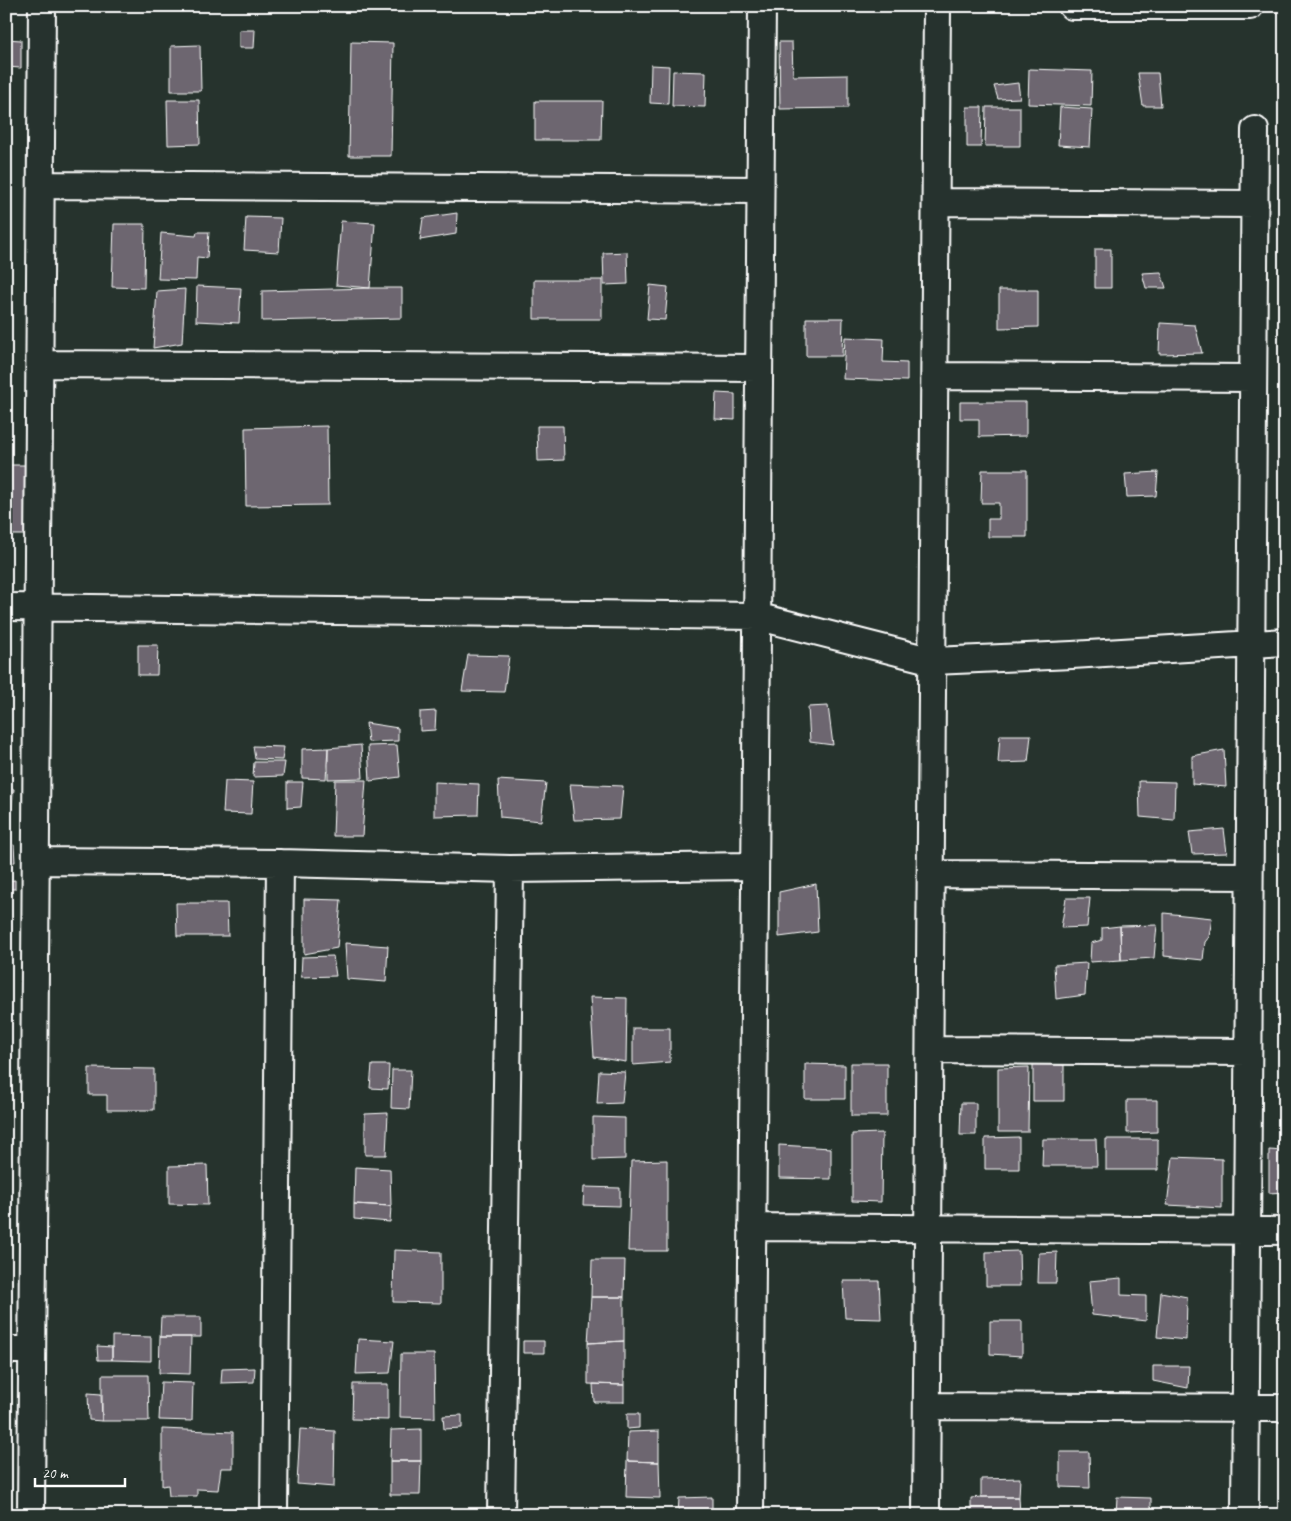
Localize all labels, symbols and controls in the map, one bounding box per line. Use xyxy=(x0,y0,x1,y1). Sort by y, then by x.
scale bar xyxy=(35,1456,125,1488)
text: 20 m xyxy=(42,1464,69,1483)

